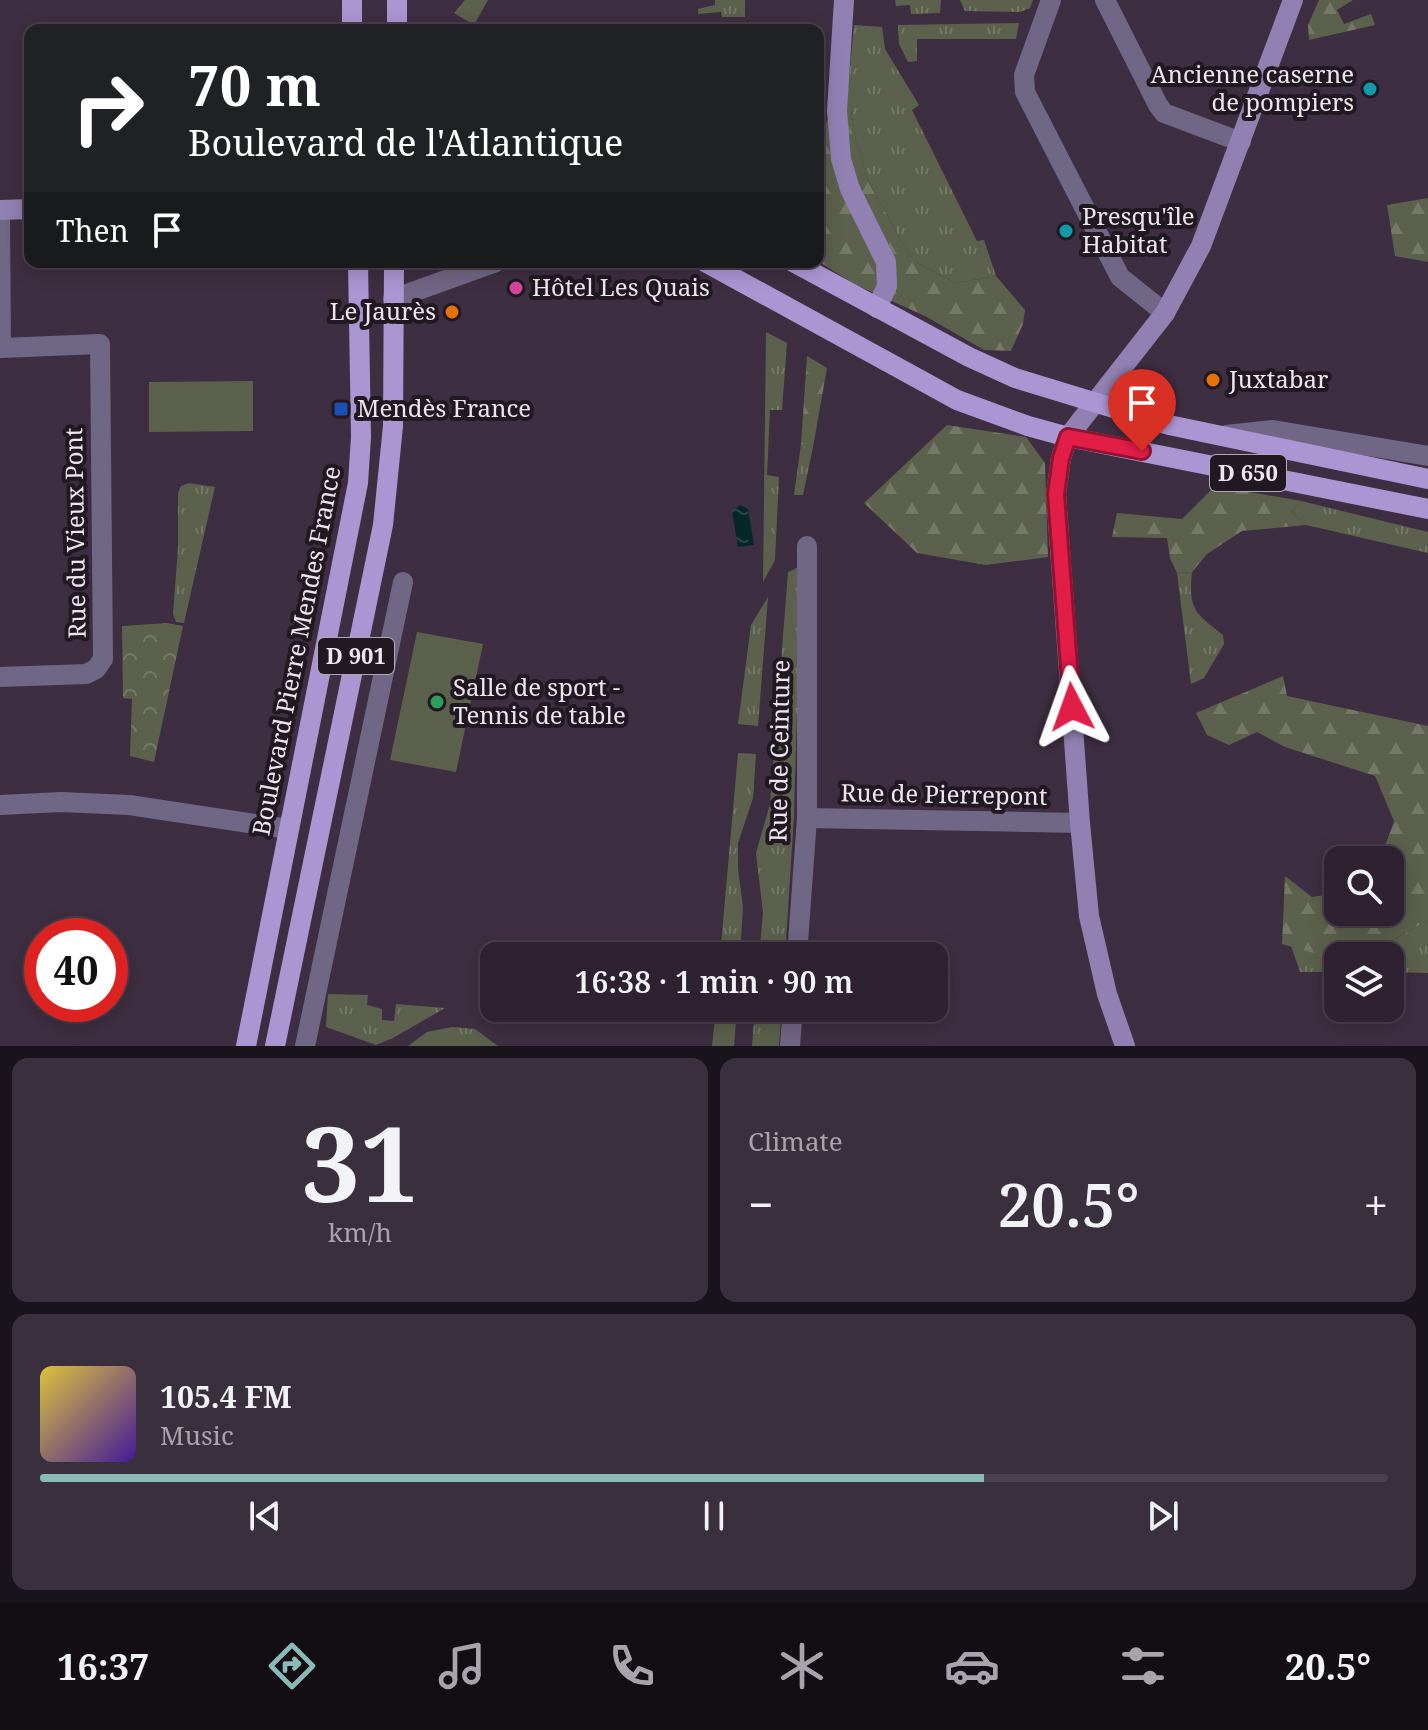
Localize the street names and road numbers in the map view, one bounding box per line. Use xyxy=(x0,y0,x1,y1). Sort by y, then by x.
street label: Rue du Vieux Pont xyxy=(56,427,93,639)
road number: D 650 xyxy=(1210,455,1286,491)
street label: Boulevard Pierre Mendes France xyxy=(244,463,348,838)
road number: D 901 xyxy=(318,638,394,674)
street label: Rue de Ceinture xyxy=(760,659,797,842)
street label: Rue de Pierrepont xyxy=(840,775,1048,812)

